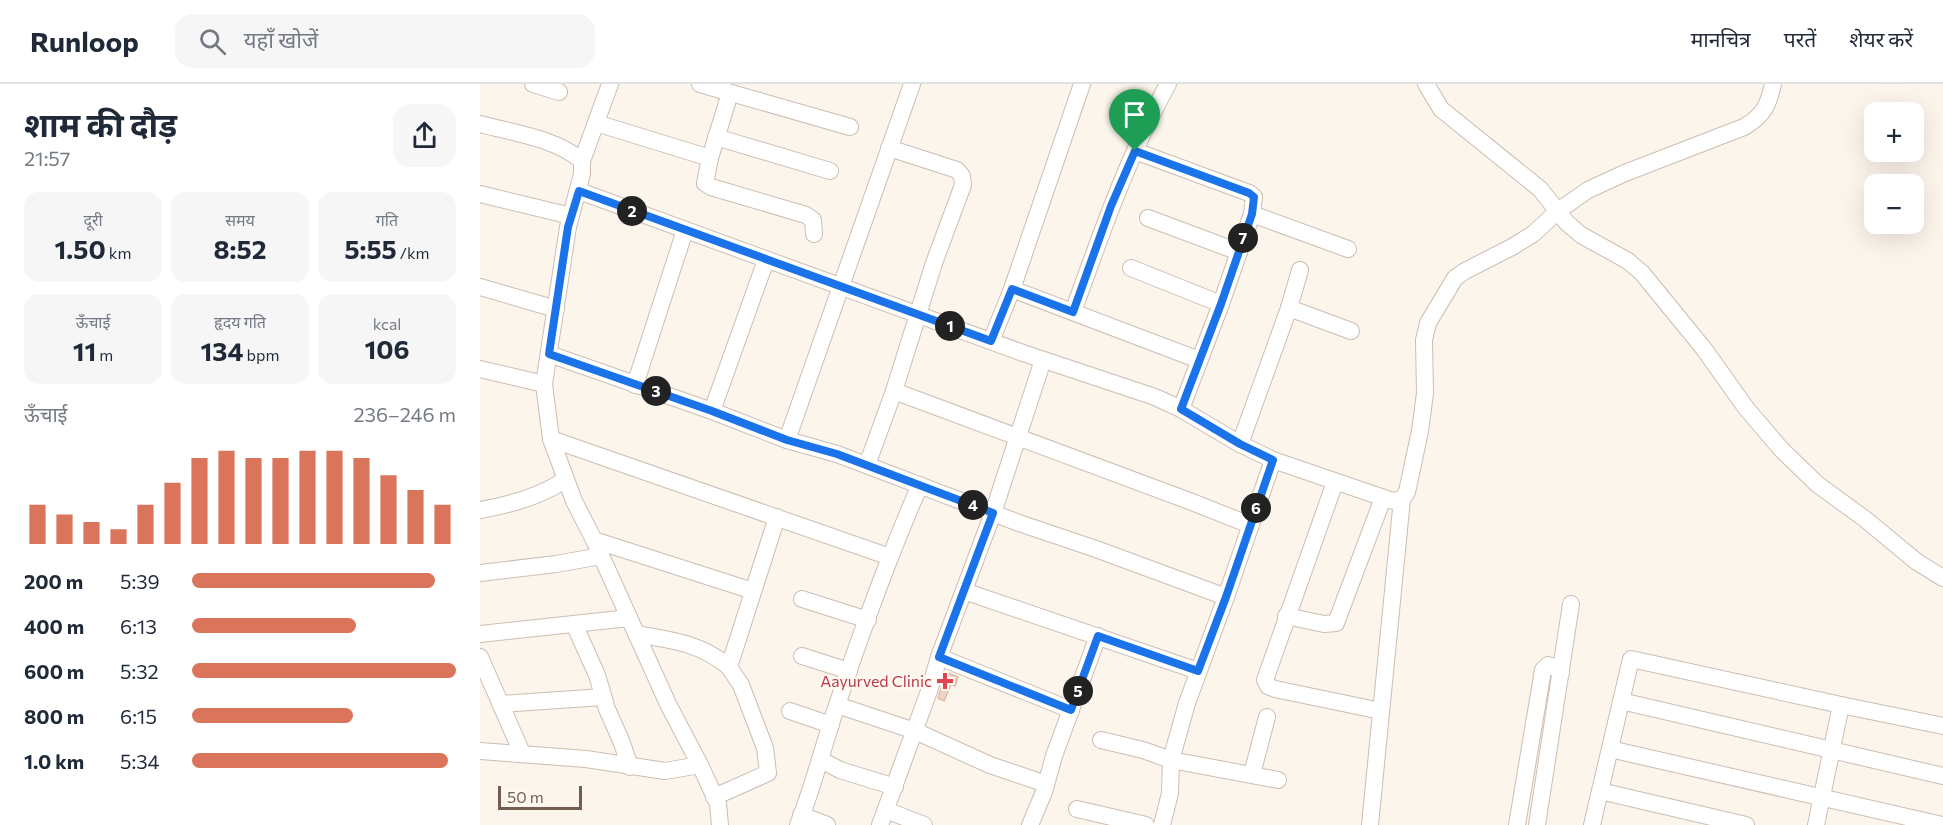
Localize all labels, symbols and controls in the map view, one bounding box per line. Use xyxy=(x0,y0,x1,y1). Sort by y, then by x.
search box xyxy=(175,14,595,68)
text: Runloop xyxy=(30,24,139,58)
icon: search xyxy=(196,25,229,58)
text: यहाँ खोजें xyxy=(244,26,318,53)
text: मानचित्र xyxy=(1691,26,1751,51)
text: परतें xyxy=(1784,26,1816,51)
text: शेयर करें xyxy=(1849,26,1913,51)
pin xyxy=(1109,89,1160,151)
icon: arrive xyxy=(1118,98,1151,131)
map controls xyxy=(1864,102,1924,234)
button: + xyxy=(1864,102,1924,162)
text: शाम की दौड़ xyxy=(24,103,177,144)
button: share xyxy=(393,104,456,167)
text: 21:57 xyxy=(24,146,70,170)
button: − xyxy=(1864,174,1924,234)
pin: 2 xyxy=(617,196,647,226)
text: 2 xyxy=(627,201,637,220)
text: दूरी xyxy=(83,210,103,229)
text: समय xyxy=(225,210,255,229)
text: गति xyxy=(376,210,398,229)
pin: 7 xyxy=(1228,223,1258,253)
text: 7 xyxy=(1239,228,1247,247)
text: 1.50 xyxy=(55,233,106,264)
text: 8:52 xyxy=(214,233,266,264)
text: 5:55 xyxy=(344,233,397,264)
text: km xyxy=(106,243,131,262)
text: /km xyxy=(397,243,430,262)
pin: 1 xyxy=(935,311,965,341)
text: ऊँचाई xyxy=(76,312,110,331)
text: हृदय गति xyxy=(214,312,266,331)
text: kcal xyxy=(373,314,401,333)
text: 1 xyxy=(946,316,954,335)
text: 106 xyxy=(364,333,410,364)
text: 11 xyxy=(73,335,96,366)
text: 134 xyxy=(201,335,243,366)
text: m xyxy=(96,345,113,364)
text: bpm xyxy=(243,345,279,364)
pin: 3 xyxy=(641,376,671,406)
text: 3 xyxy=(651,381,661,400)
text: ऊँचाई xyxy=(24,402,67,426)
text: 236–246 m xyxy=(353,402,456,426)
pin: 4 xyxy=(958,490,988,520)
pin: 6 xyxy=(1241,493,1271,523)
text: 4 xyxy=(968,495,978,514)
text: 6 xyxy=(1251,498,1261,517)
text: 200 m xyxy=(24,569,83,593)
text: 5:39 xyxy=(120,569,160,593)
text: 400 m xyxy=(24,614,84,638)
text: 6:13 xyxy=(120,614,157,638)
text: 600 m xyxy=(24,659,84,683)
text: 5:32 xyxy=(120,659,159,683)
place label: Aayurved Clinic xyxy=(820,671,932,690)
marker: Aayurved Clinic xyxy=(936,672,954,690)
pin: 5 xyxy=(1063,676,1093,706)
text: 5 xyxy=(1073,681,1083,700)
text: 800 m xyxy=(24,704,84,728)
text: 6:15 xyxy=(120,704,157,728)
text: 1.0 km xyxy=(24,749,84,773)
text: 5:34 xyxy=(120,749,160,773)
scale bar xyxy=(498,783,582,810)
text: 50 m xyxy=(507,787,544,806)

